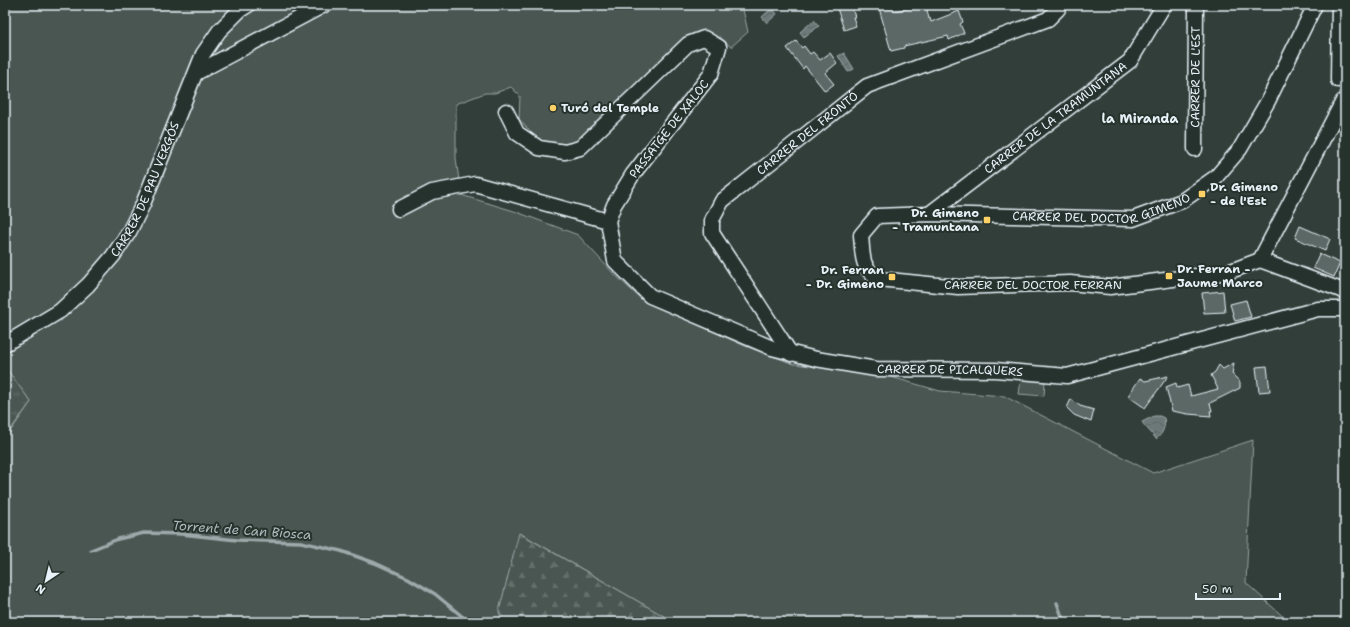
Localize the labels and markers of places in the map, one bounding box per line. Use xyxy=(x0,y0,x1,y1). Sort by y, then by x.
place label: Turó del Temple xyxy=(561,100,659,116)
marker: Turó del Temple xyxy=(548,103,558,113)
place label: Dr. Gimeno - de l'Est xyxy=(1210,179,1278,209)
marker: Dr. Gimeno - de l'Est xyxy=(1197,189,1207,199)
place label: Dr. Gimeno - Tramuntana xyxy=(892,205,980,235)
marker: Dr. Gimeno - Tramuntana xyxy=(982,215,992,225)
place label: Dr. Ferran - Jaume Marco xyxy=(1177,261,1263,291)
place label: Dr. Ferran - Dr. Gimeno xyxy=(806,262,884,292)
marker: Dr. Ferran - Jaume Marco xyxy=(1164,271,1174,281)
marker: Dr. Ferran - Dr. Gimeno xyxy=(887,272,897,282)

